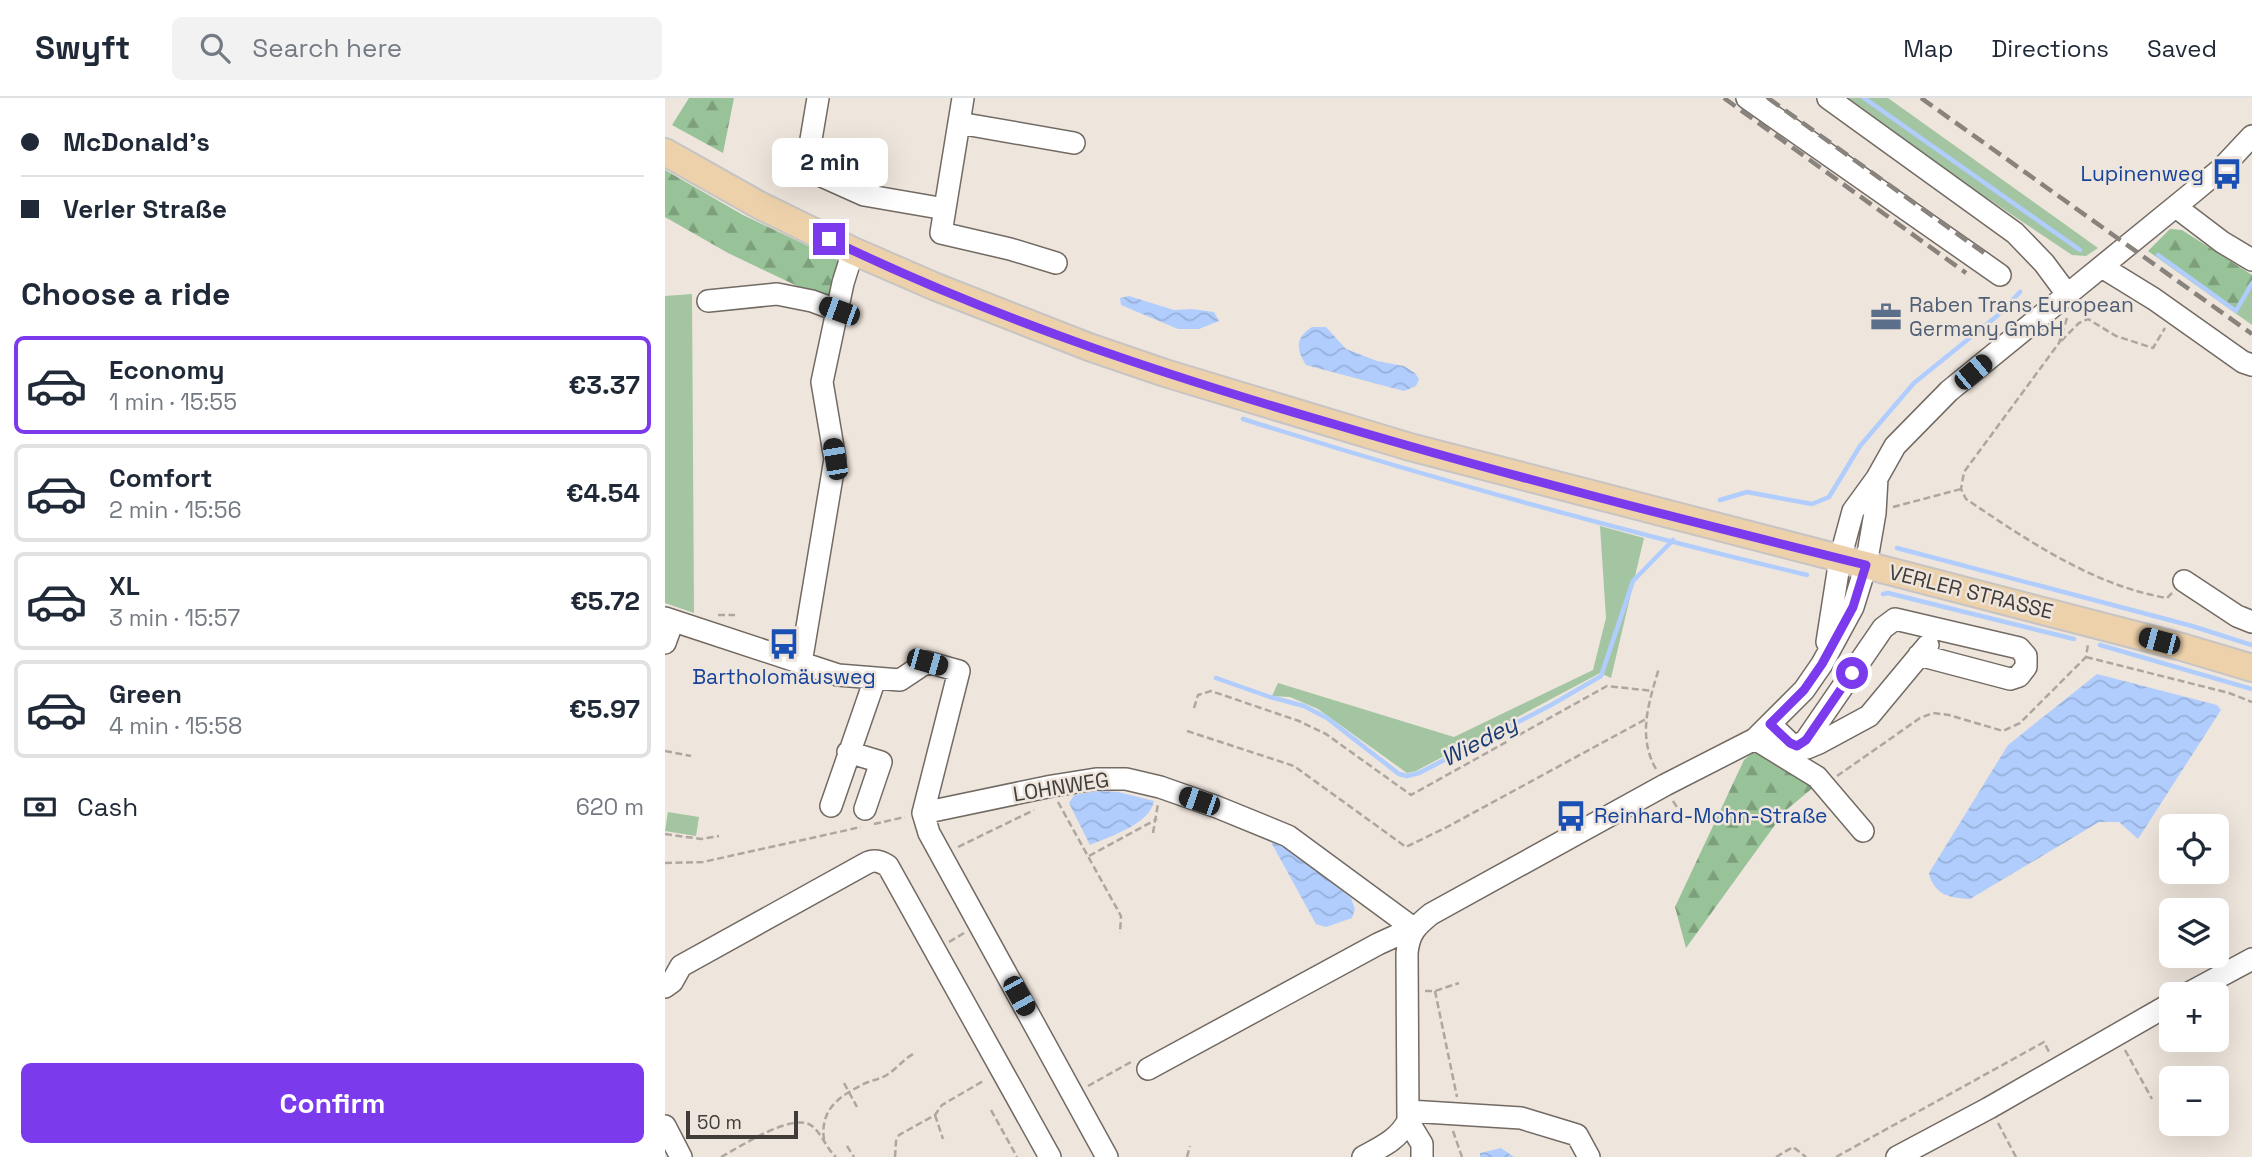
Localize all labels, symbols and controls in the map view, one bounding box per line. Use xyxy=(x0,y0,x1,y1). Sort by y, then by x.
search box xyxy=(172,17,662,80)
text: Swyft xyxy=(35,27,130,69)
icon: search xyxy=(196,29,234,67)
text: Search here xyxy=(252,31,402,65)
text: Map xyxy=(1903,33,1953,64)
text: Directions xyxy=(1991,33,2109,64)
text: Saved xyxy=(2147,33,2217,64)
text: McDonald's xyxy=(63,125,210,159)
callout: 2 min xyxy=(771,138,887,186)
text: 2 min xyxy=(800,147,860,177)
bus stop icon: Lupinenweg xyxy=(2210,157,2244,191)
place label: Lupinenweg xyxy=(2081,160,2204,187)
text: Verler Straße xyxy=(63,192,227,226)
route end xyxy=(813,223,845,255)
text: Choose a ride xyxy=(21,274,231,314)
place label: Raben Trans European Germany GmbH xyxy=(1909,291,2134,342)
car xyxy=(816,294,863,328)
office icon: Raben Trans European Germany GmbH xyxy=(1869,300,1903,334)
car xyxy=(1951,350,1996,394)
text: Economy xyxy=(109,353,225,387)
icon: car xyxy=(25,354,88,417)
text: €3.37 xyxy=(569,368,640,402)
text: 1 min · 15:55 xyxy=(109,387,237,417)
car xyxy=(822,436,849,482)
text: Comfort xyxy=(109,461,212,495)
icon: car xyxy=(25,462,88,525)
text: €4.54 xyxy=(566,476,640,510)
text: 2 min · 15:56 xyxy=(109,495,241,525)
street label: VERLER STRASSE xyxy=(1886,558,2056,625)
text: XL xyxy=(109,569,140,603)
icon: car xyxy=(25,570,88,633)
text: €5.72 xyxy=(570,584,640,618)
text: 3 min · 15:57 xyxy=(109,603,240,633)
car xyxy=(2136,625,2183,657)
bus stop icon: Bartholomäusweg xyxy=(767,627,801,661)
car xyxy=(904,646,951,678)
route start xyxy=(1836,657,1868,689)
place label: Bartholomäusweg xyxy=(692,663,876,690)
text: Green xyxy=(109,677,182,711)
icon: car xyxy=(25,678,88,741)
text: €5.97 xyxy=(569,692,640,726)
water label: Wiedey xyxy=(1436,708,1523,773)
text: 4 min · 15:58 xyxy=(109,711,242,741)
street label: LOHNWEG xyxy=(1011,766,1111,807)
car xyxy=(1176,784,1223,818)
icon: cash xyxy=(21,788,59,826)
text: Cash xyxy=(77,790,138,824)
text: 620 m xyxy=(576,792,644,822)
bus stop icon: Reinhard-Mohn-Straße xyxy=(1554,799,1588,833)
place label: Reinhard-Mohn-Straße xyxy=(1594,802,1828,829)
map controls xyxy=(2159,814,2229,1136)
button: locate xyxy=(2159,814,2229,884)
button: layers xyxy=(2159,898,2229,968)
car xyxy=(1000,973,1039,1019)
button: + xyxy=(2159,982,2229,1052)
button: Confirm xyxy=(21,1063,644,1143)
button: − xyxy=(2159,1066,2229,1136)
scale bar xyxy=(686,1108,798,1140)
text: 50 m xyxy=(697,1110,742,1135)

